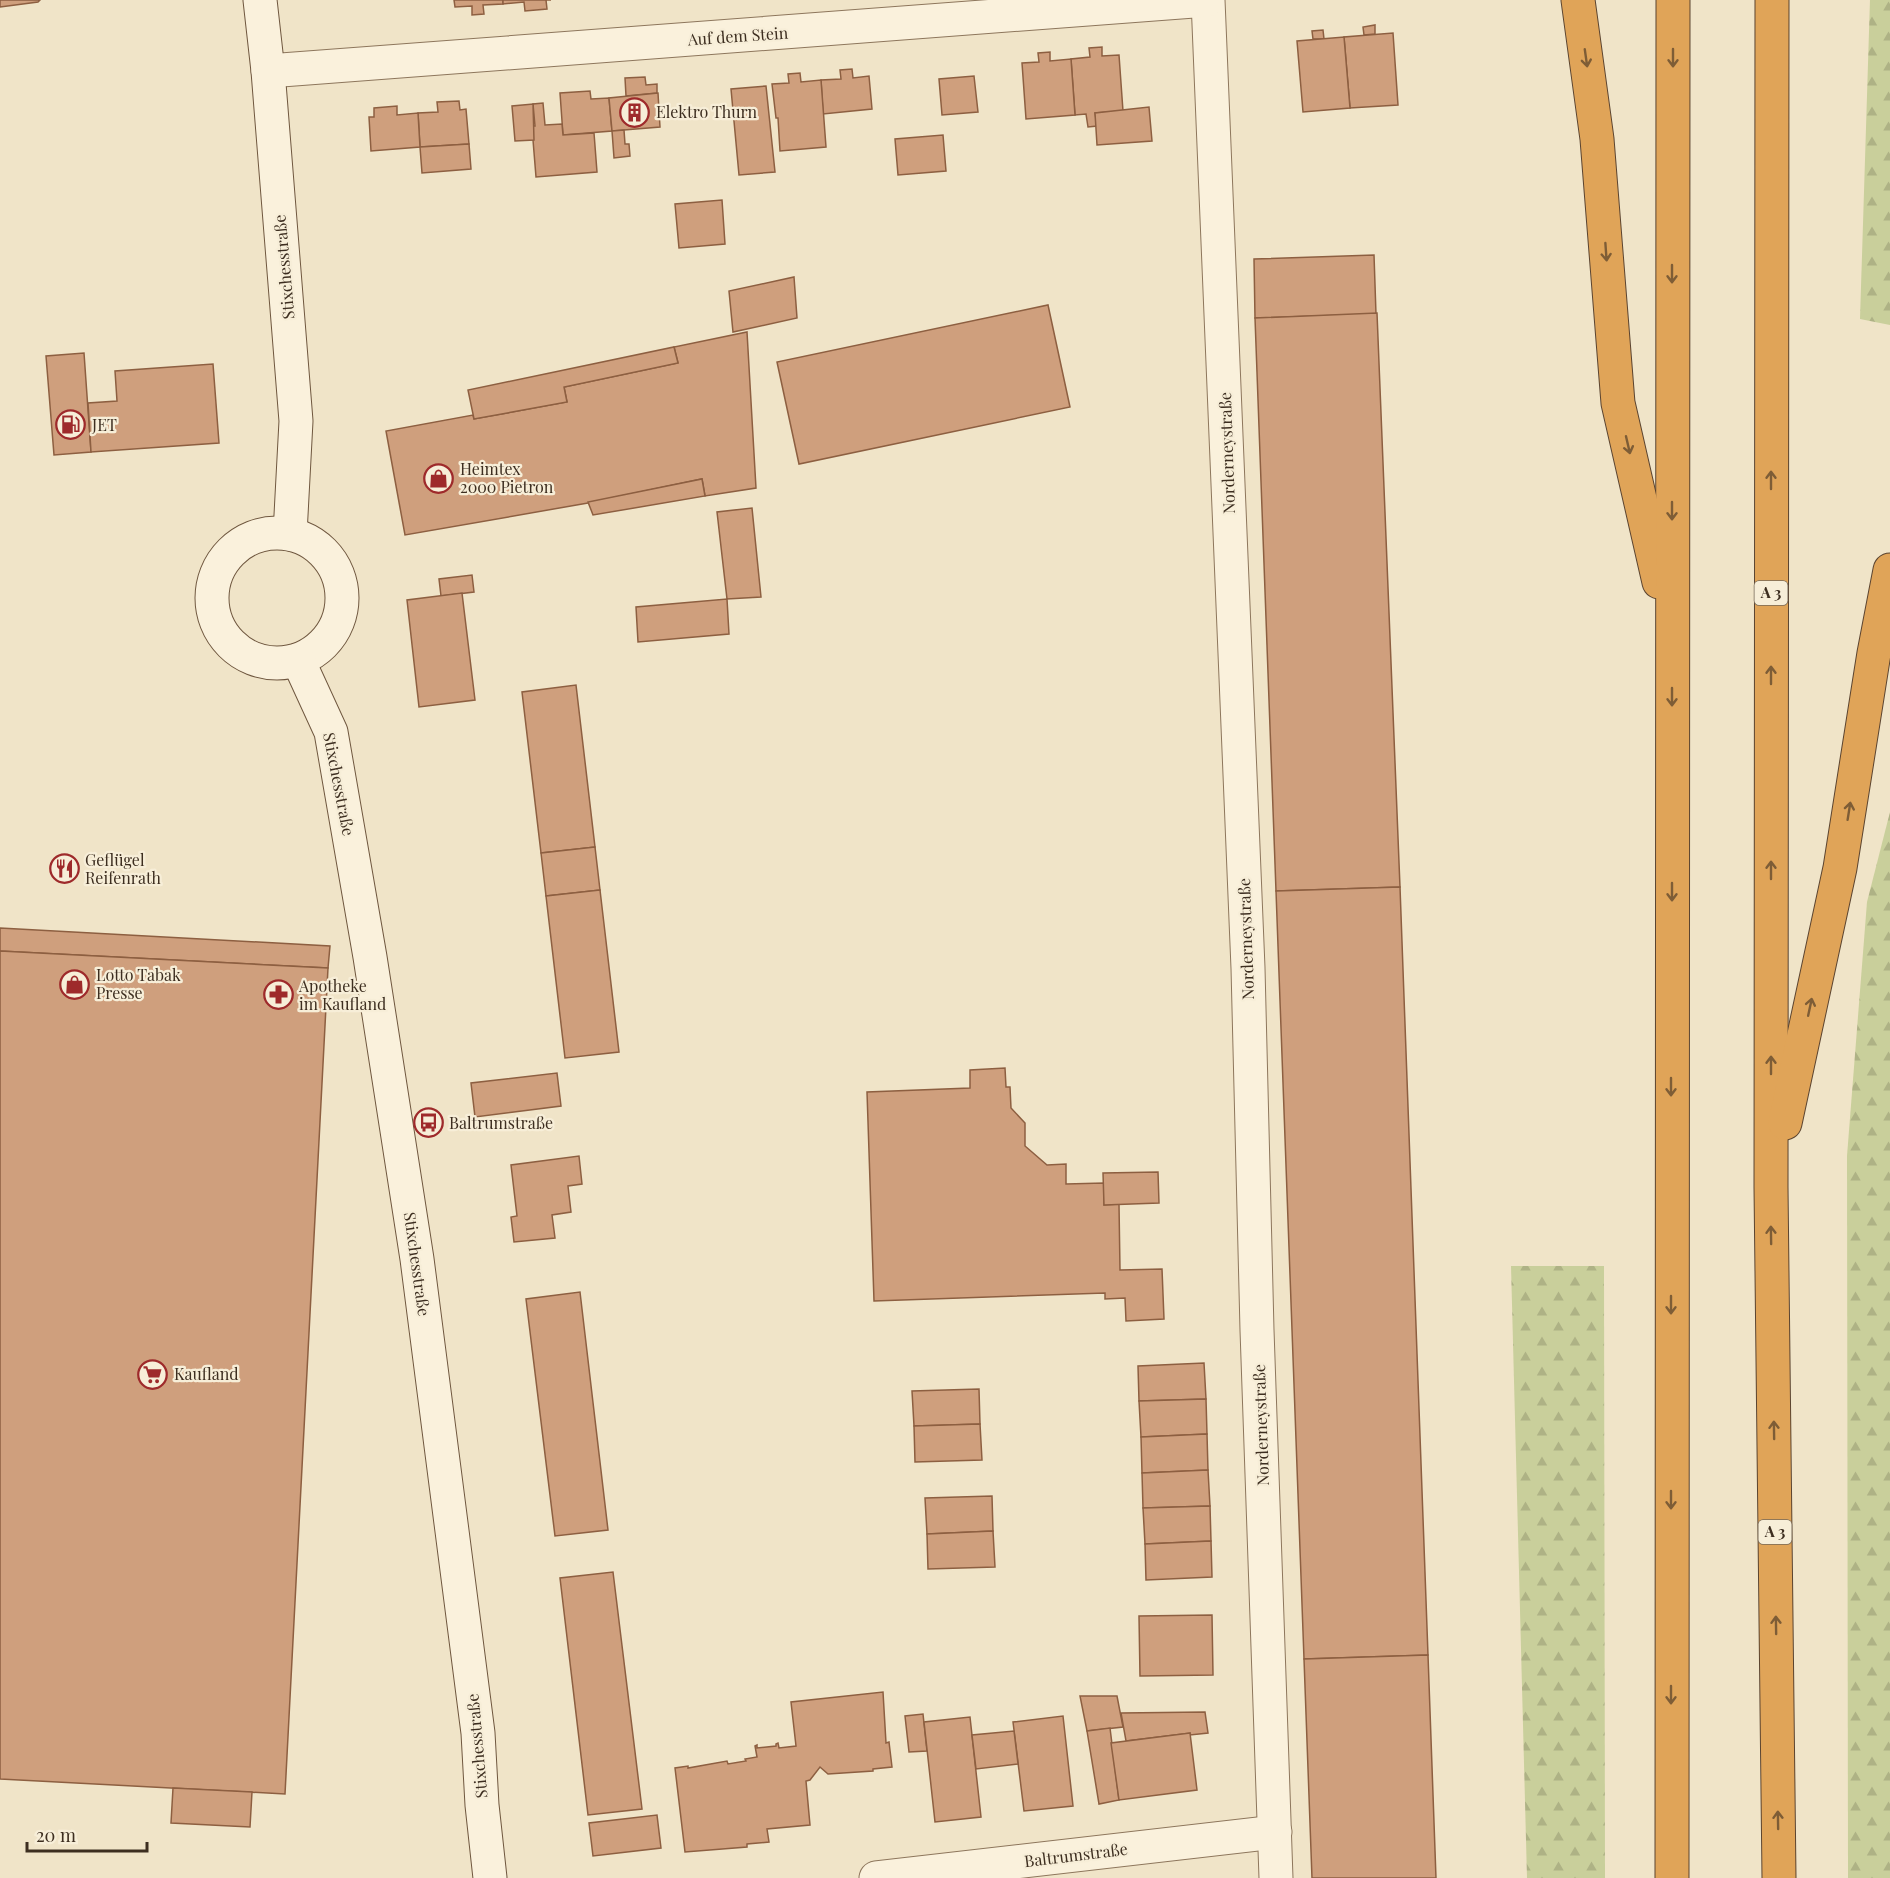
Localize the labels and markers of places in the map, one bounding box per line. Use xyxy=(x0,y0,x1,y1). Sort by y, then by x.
building icon: Elektro Thurn xyxy=(619,96,651,128)
place label: Elektro Thurn xyxy=(656,101,758,122)
fuel station icon: JET xyxy=(55,409,87,441)
place label: JET xyxy=(91,414,117,435)
place label: Heimtex 2000 Pietron xyxy=(460,458,554,497)
shop icon: Heimtex 2000 Pietron xyxy=(423,462,455,494)
place label: Geflügel Reifenrath xyxy=(85,849,162,888)
restaurant icon: Geflügel Reifenrath xyxy=(48,853,80,885)
place label: Lotto Tabak Presse xyxy=(96,964,181,1003)
shop icon: Lotto Tabak Presse xyxy=(59,968,91,1000)
place label: Apotheke im Kaufland xyxy=(298,975,386,1014)
pharmacy icon: Apotheke im Kaufland xyxy=(262,979,294,1011)
bus stop icon: Baltrumstraße xyxy=(412,1107,444,1139)
place label: Baltrumstraße xyxy=(449,1112,553,1133)
supermarket icon: Kaufland xyxy=(137,1358,169,1390)
place label: Kaufland xyxy=(174,1363,239,1384)

